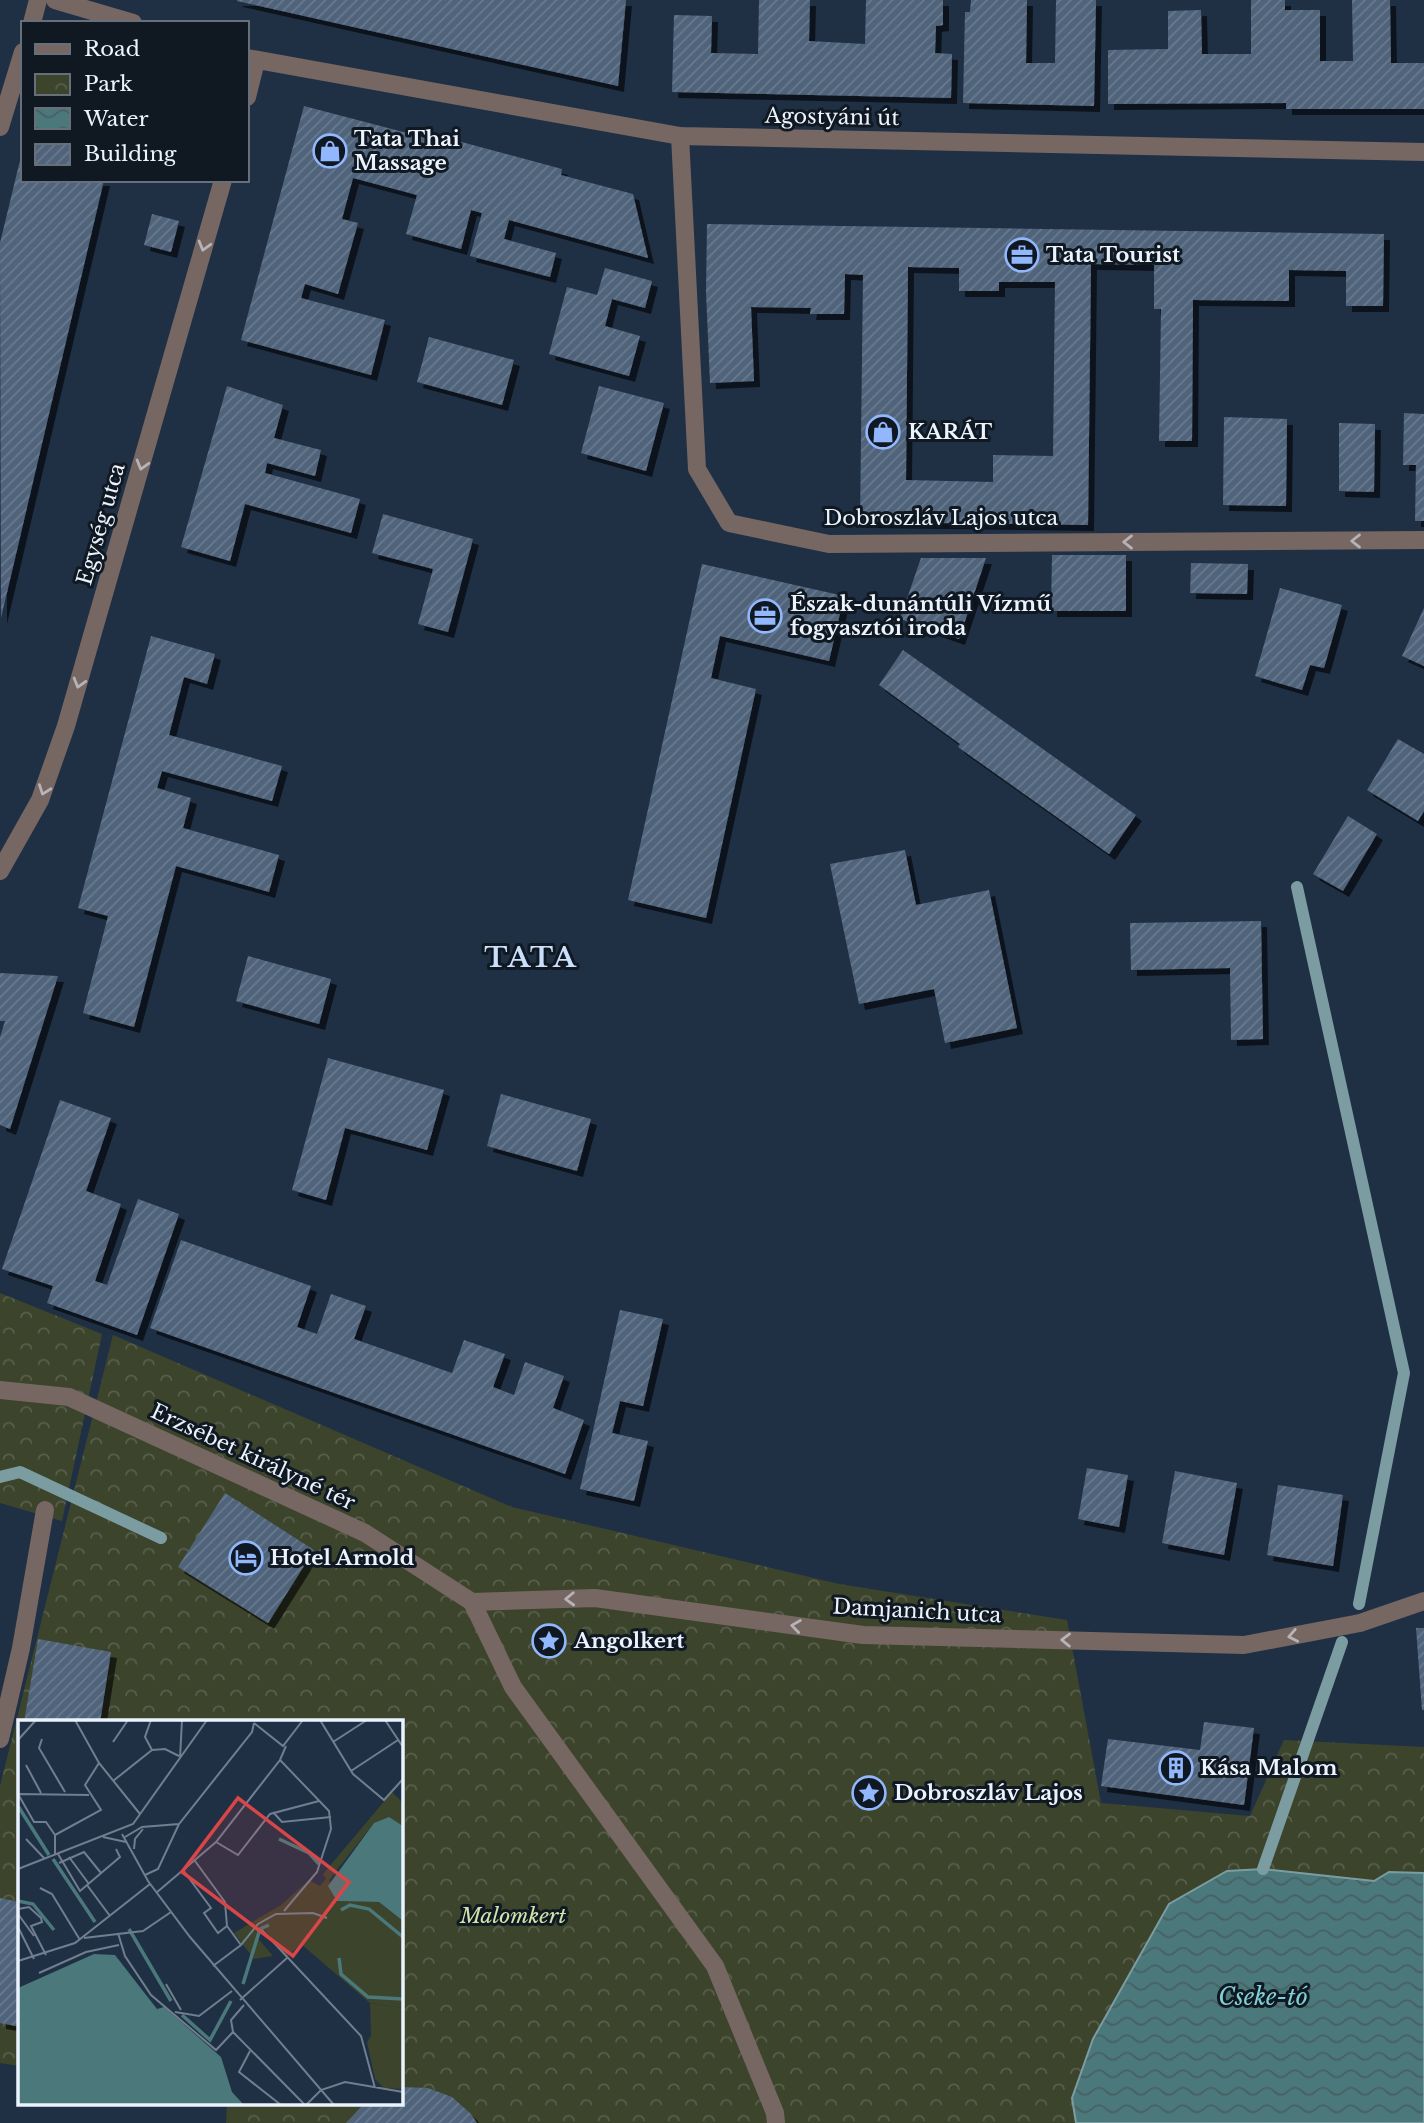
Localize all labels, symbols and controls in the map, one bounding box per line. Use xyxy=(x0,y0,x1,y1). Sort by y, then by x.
legend xyxy=(21,21,248,182)
text: Road xyxy=(84,36,140,62)
text: Park xyxy=(84,71,133,97)
street label: Agostyáni út xyxy=(764,103,899,131)
text: Water xyxy=(83,106,148,132)
place label: Tata Thai Massage xyxy=(354,126,460,176)
shop icon: Tata Thai Massage xyxy=(311,132,349,170)
text: Building xyxy=(84,141,177,167)
office icon: Tata Tourist xyxy=(1003,236,1041,274)
one-way arrow xyxy=(198,240,213,252)
place label: Tata Tourist xyxy=(1046,242,1180,268)
shop icon: KARÁT xyxy=(864,413,902,451)
place label: KARÁT xyxy=(908,419,993,445)
one-way arrow xyxy=(135,458,150,470)
street label: Egység utca xyxy=(71,460,131,588)
street label: Dobroszláv Lajos utca xyxy=(824,505,1059,531)
one-way arrow xyxy=(1350,533,1361,549)
one-way arrow xyxy=(1123,534,1133,550)
place label: Észak-dunántúli Vízmű fogyasztói iroda xyxy=(790,591,1051,641)
office icon: Észak-dunántúli Vízmű fogyasztói iroda xyxy=(746,597,784,635)
one-way arrow xyxy=(72,677,87,689)
one-way arrow xyxy=(38,784,52,796)
district label: TATA xyxy=(484,940,578,975)
street label: Erzsébet királyné tér xyxy=(147,1398,359,1516)
hotel icon: Hotel Arnold xyxy=(227,1539,265,1577)
place label: Hotel Arnold xyxy=(270,1545,415,1571)
one-way arrow xyxy=(564,1592,575,1607)
street label: Damjanich utca xyxy=(832,1594,1002,1628)
one-way arrow xyxy=(790,1619,802,1634)
place icon: Angolkert xyxy=(530,1622,568,1660)
one-way arrow xyxy=(1287,1627,1299,1642)
place label: Angolkert xyxy=(573,1628,684,1654)
one-way arrow xyxy=(1060,1633,1071,1648)
inset map xyxy=(18,1720,402,2106)
building icon: Kása Malom xyxy=(1157,1749,1195,1787)
place label: Kása Malom xyxy=(1200,1755,1337,1781)
place icon: Dobroszláv Lajos xyxy=(850,1774,888,1812)
place label: Dobroszláv Lajos xyxy=(894,1780,1083,1806)
park label: Malomkert xyxy=(459,1903,566,1929)
water label: Cseke-tó xyxy=(1218,1983,1308,2011)

